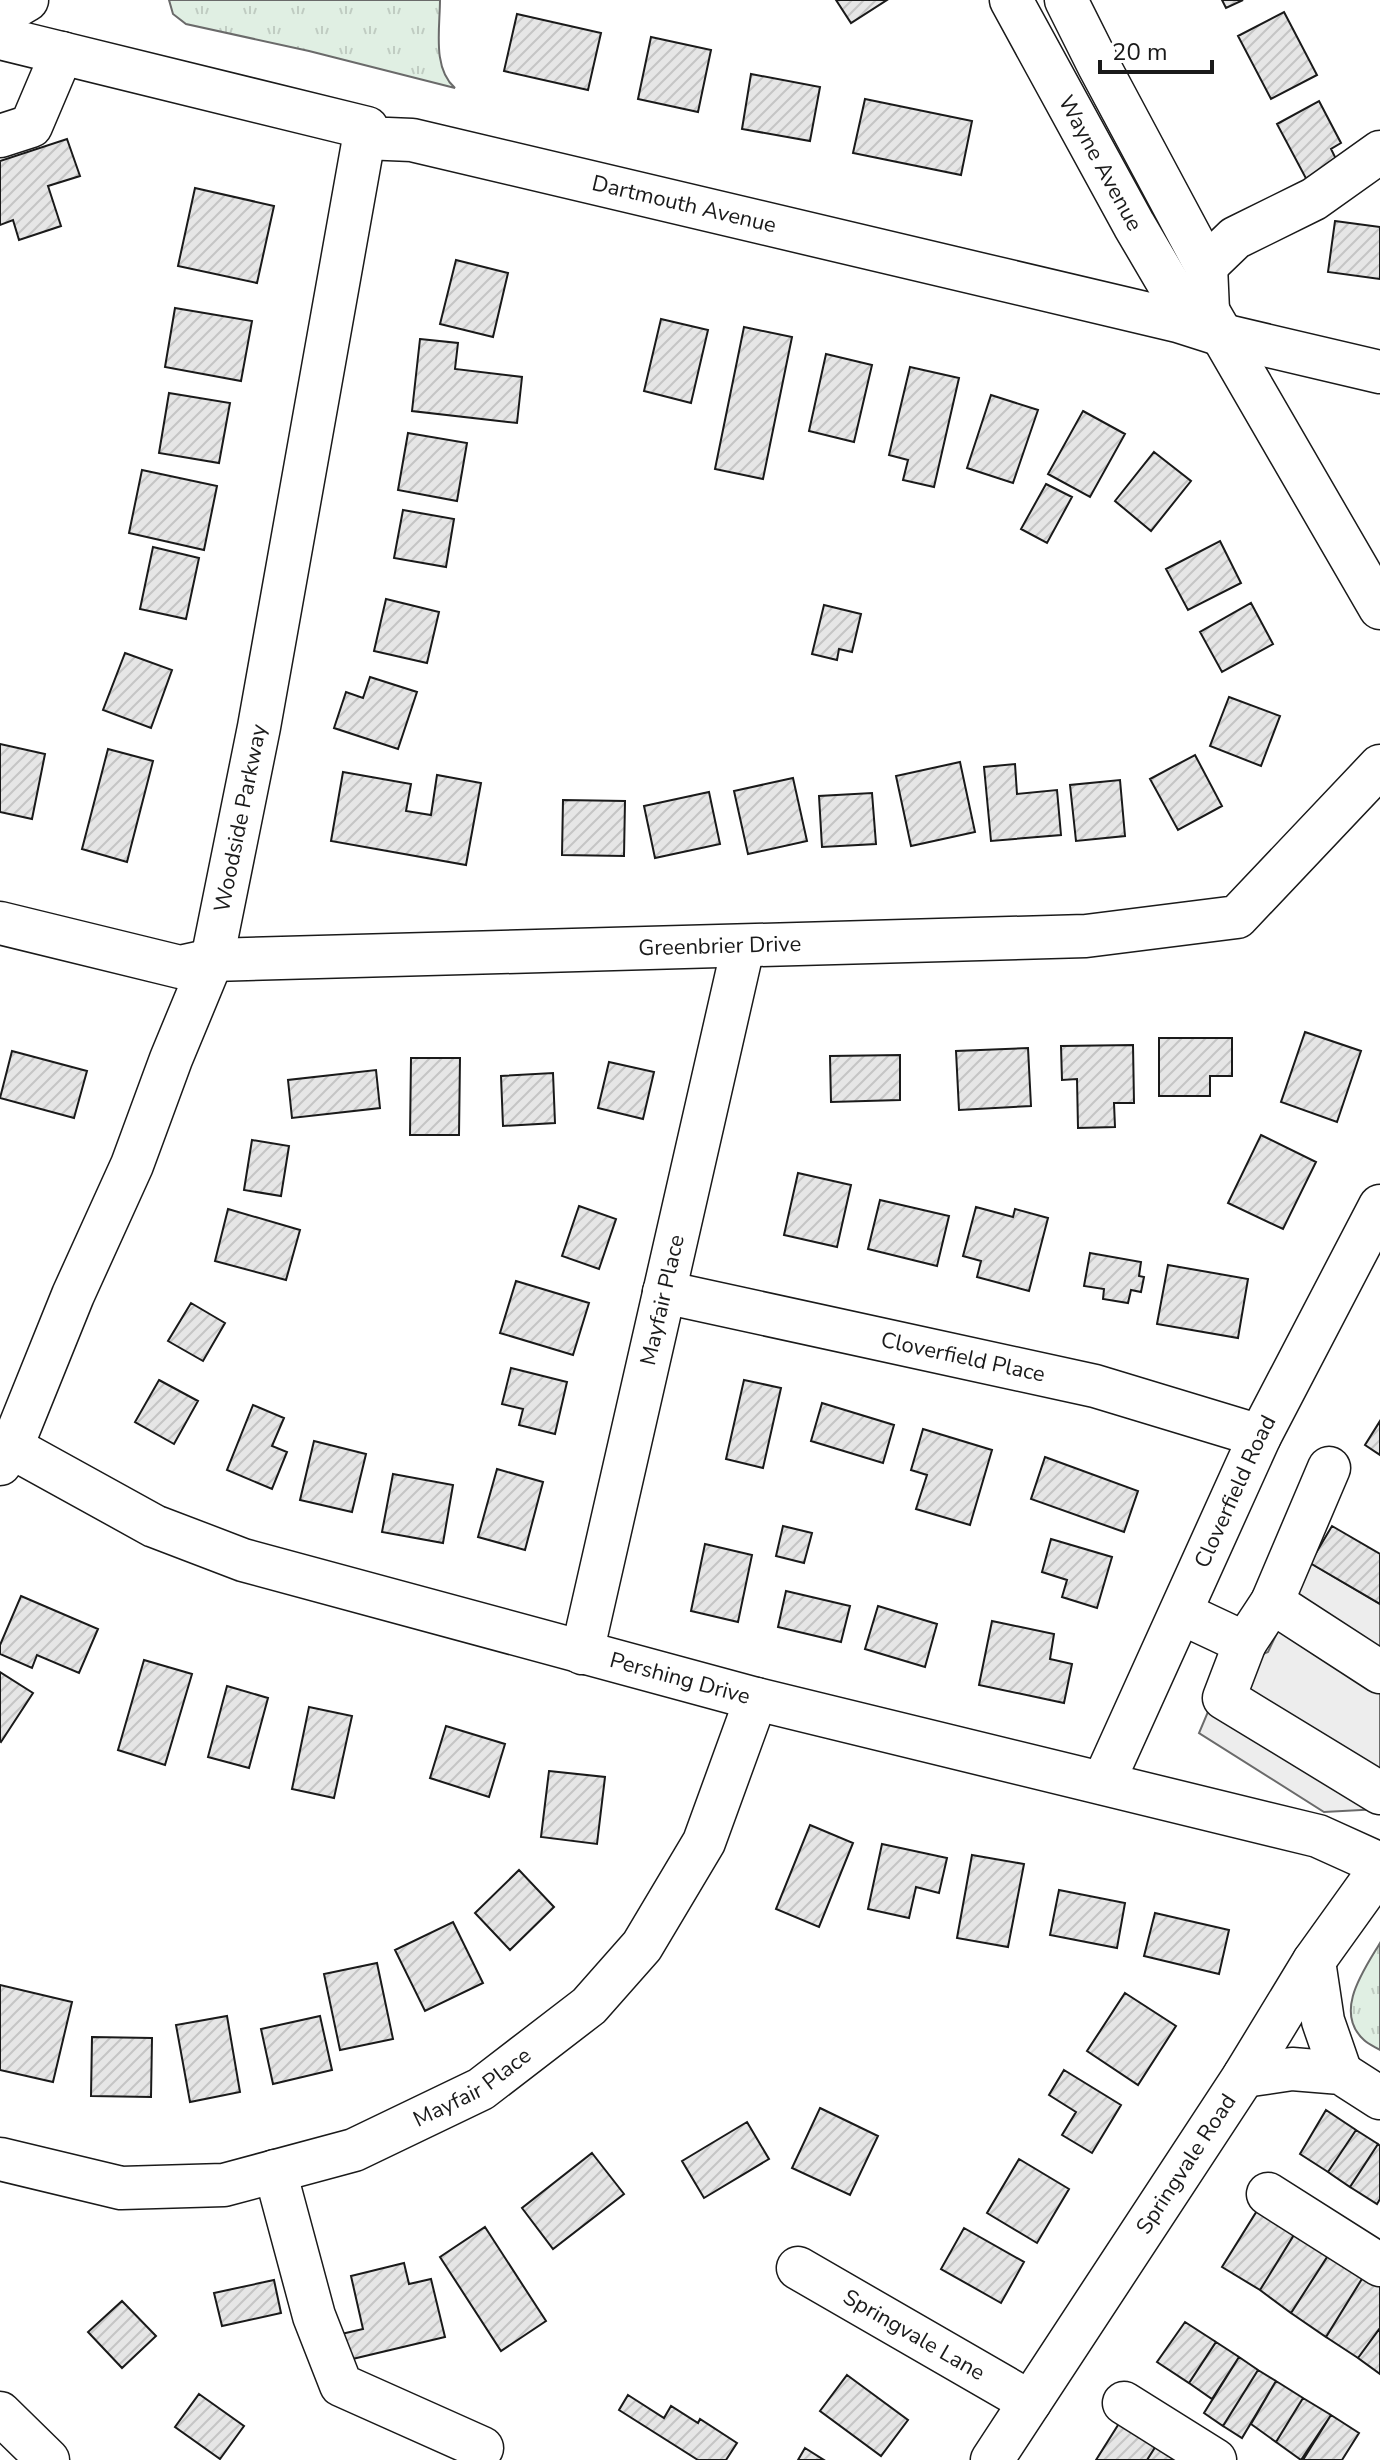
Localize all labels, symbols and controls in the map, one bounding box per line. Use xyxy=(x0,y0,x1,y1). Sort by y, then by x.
scale bar xyxy=(1100,24,1212,74)
text: 20 m xyxy=(1112,36,1168,68)
street label: Wayne Avenue xyxy=(1051,90,1150,236)
street label: Dartmouth Avenue xyxy=(589,168,779,241)
street label: Woodside Parkway xyxy=(207,721,274,915)
street label: Greenbrier Drive xyxy=(638,929,802,963)
street label: Mayfair Place xyxy=(633,1232,692,1368)
street label: Cloverfield Place xyxy=(878,1325,1048,1390)
street label: Cloverfield Road xyxy=(1187,1410,1283,1573)
street label: Pershing Drive xyxy=(606,1645,754,1712)
street label: Mayfair Place xyxy=(408,2041,537,2134)
street label: Springvale Road xyxy=(1129,2088,1243,2240)
street label: Springvale Lane xyxy=(838,2282,990,2388)

